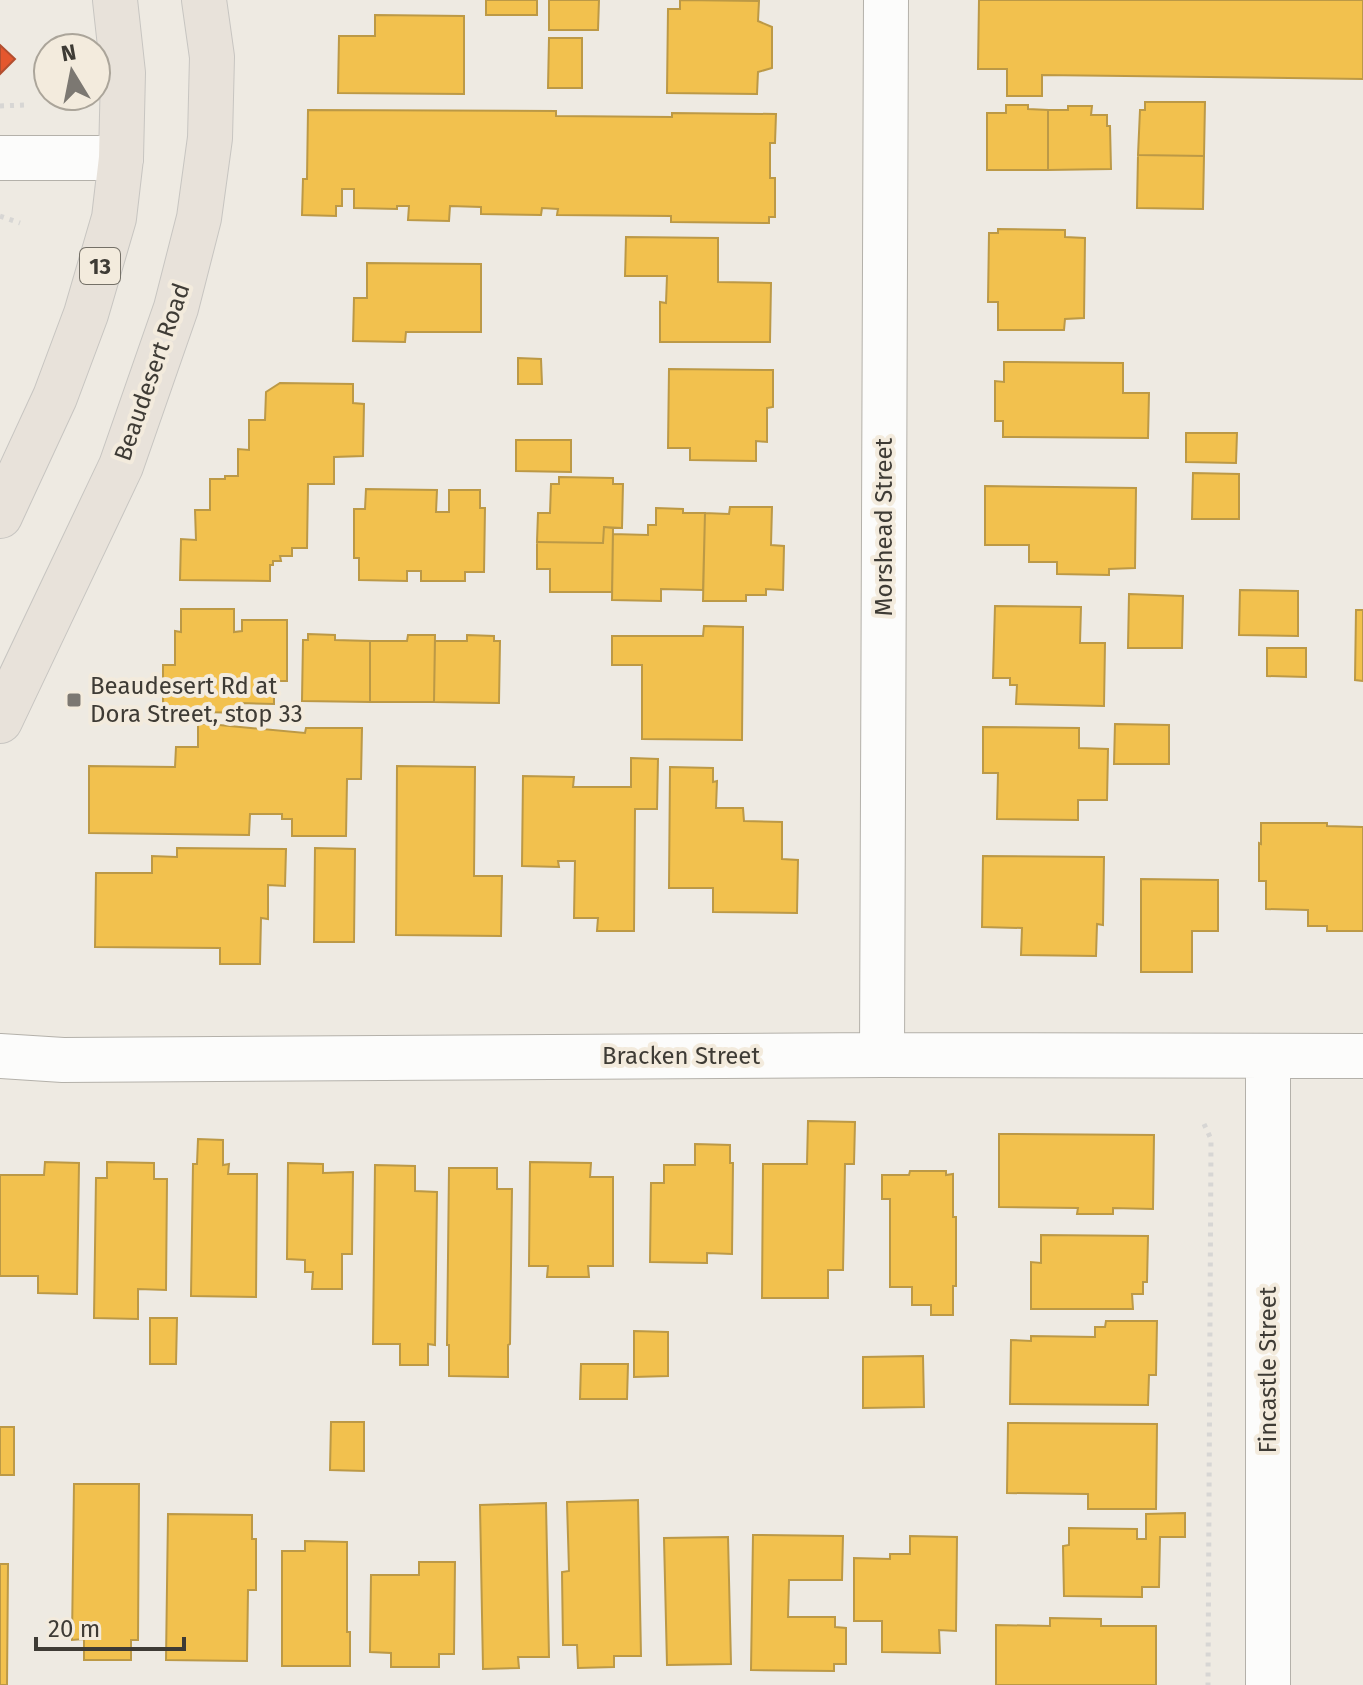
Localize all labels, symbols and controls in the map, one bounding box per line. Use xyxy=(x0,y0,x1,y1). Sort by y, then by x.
north arrow xyxy=(32,32,112,112)
text: N xyxy=(59,38,78,67)
road number: 13 xyxy=(80,248,120,284)
street label: Beaudesert Road xyxy=(109,280,195,464)
street label: Morshead Street xyxy=(870,437,898,616)
place label: Beaudesert Rd at Dora Street, stop 33 xyxy=(90,672,303,728)
marker: Beaudesert Rd at Dora Street, stop 33 xyxy=(65,691,83,709)
street label: Bracken Street xyxy=(602,1042,760,1070)
street label: Fincastle Street xyxy=(1254,1286,1282,1453)
scale bar xyxy=(36,1601,184,1651)
text: 20 m xyxy=(48,1615,100,1643)

